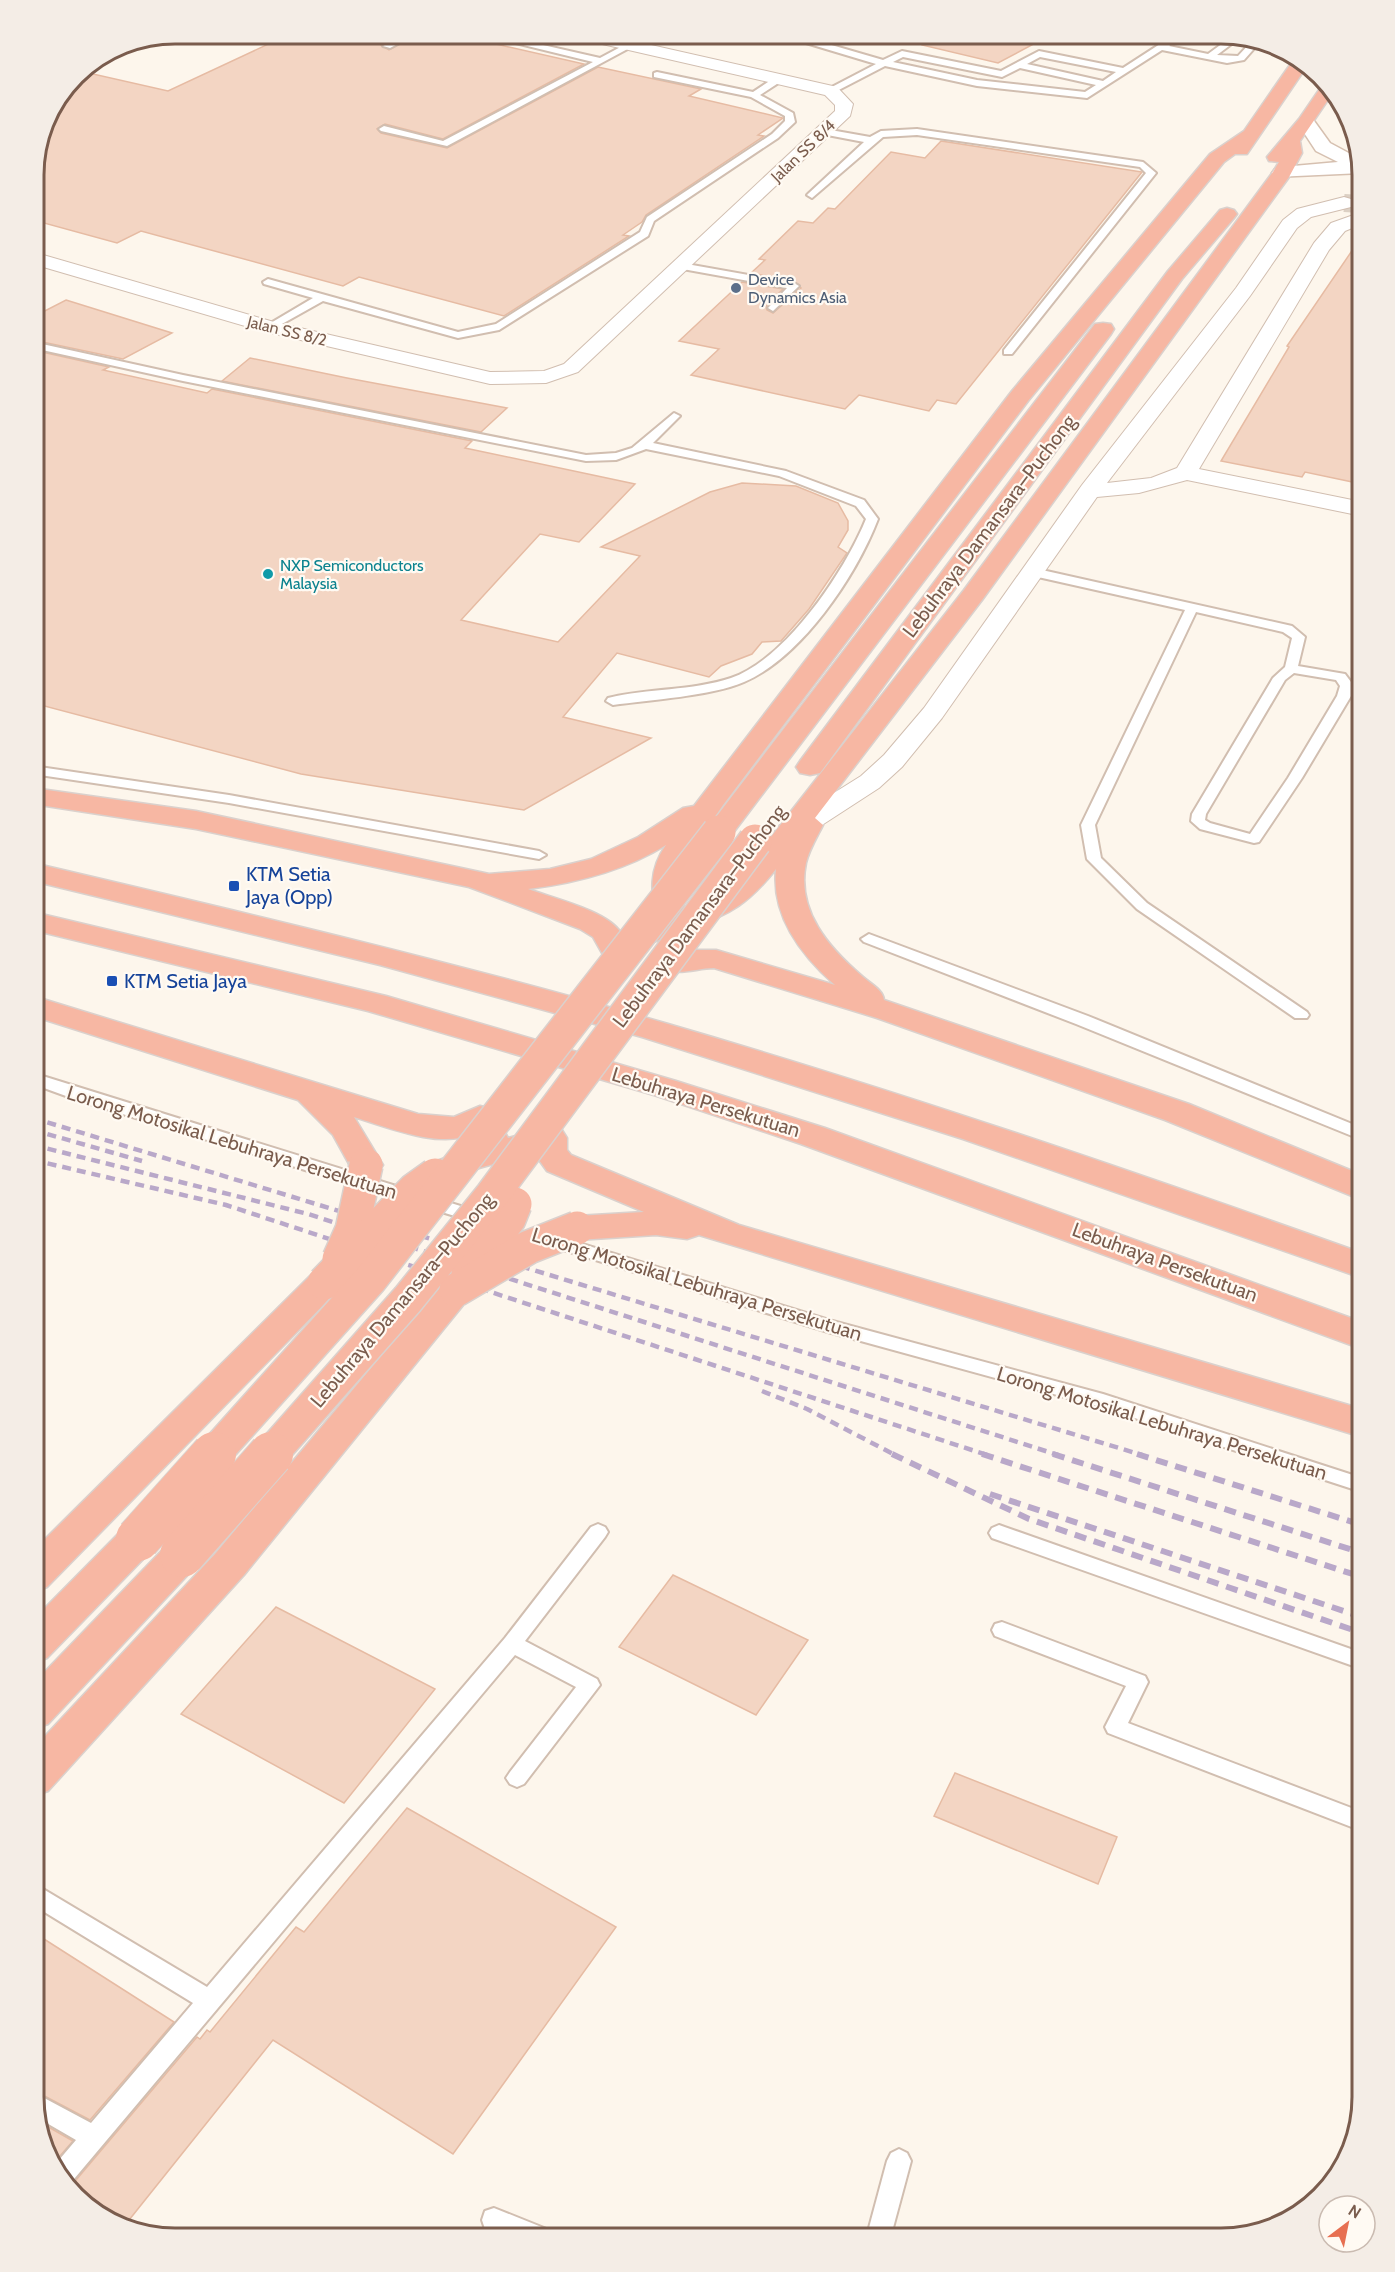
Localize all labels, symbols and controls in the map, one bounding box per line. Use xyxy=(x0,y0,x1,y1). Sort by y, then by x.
street label: Jalan SS 8/4 xyxy=(766,116,839,187)
place label: Device Dynamics Asia xyxy=(748,270,847,307)
marker: Device Dynamics Asia xyxy=(729,281,743,295)
street label: Jalan SS 8/2 xyxy=(244,312,329,350)
street label: Lebuhraya Damansara–Puchong xyxy=(897,409,1081,642)
place label: NXP Semiconductors Malaysia xyxy=(280,556,424,593)
marker: NXP Semiconductors Malaysia xyxy=(261,567,275,581)
street label: Lebuhraya Damansara–Puchong xyxy=(607,799,791,1032)
place label: KTM Setia Jaya (Opp) xyxy=(245,862,333,909)
marker: KTM Setia Jaya (Opp) xyxy=(227,879,241,893)
place label: KTM Setia Jaya xyxy=(124,969,247,993)
marker: KTM Setia Jaya xyxy=(105,974,119,988)
street label: Lebuhraya Persekutuan xyxy=(609,1062,803,1142)
street label: Lorong Motosikal Lebuhraya Persekutuan xyxy=(64,1080,400,1204)
street label: Lebuhraya Damansara–Puchong xyxy=(305,1187,499,1412)
street label: Lebuhraya Persekutuan xyxy=(1069,1217,1261,1307)
street label: Lorong Motosikal Lebuhraya Persekutuan xyxy=(529,1222,865,1346)
street label: Lorong Motosikal Lebuhraya Persekutuan xyxy=(994,1361,1330,1485)
north arrow xyxy=(1317,2194,1377,2254)
text: N xyxy=(1345,2201,1365,2223)

